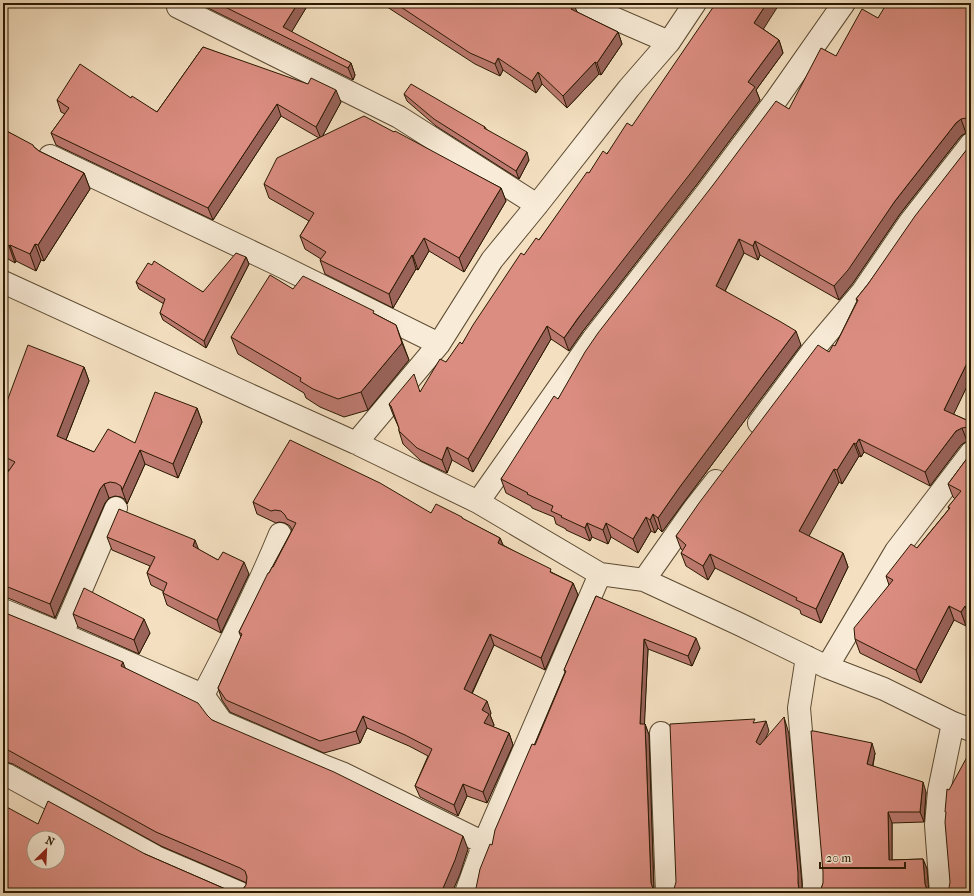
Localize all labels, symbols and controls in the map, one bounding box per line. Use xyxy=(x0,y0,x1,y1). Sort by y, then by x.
north arrow xyxy=(26,830,66,870)
text: N xyxy=(43,834,57,849)
scale bar xyxy=(820,844,905,870)
text: 20 m xyxy=(826,851,851,865)

